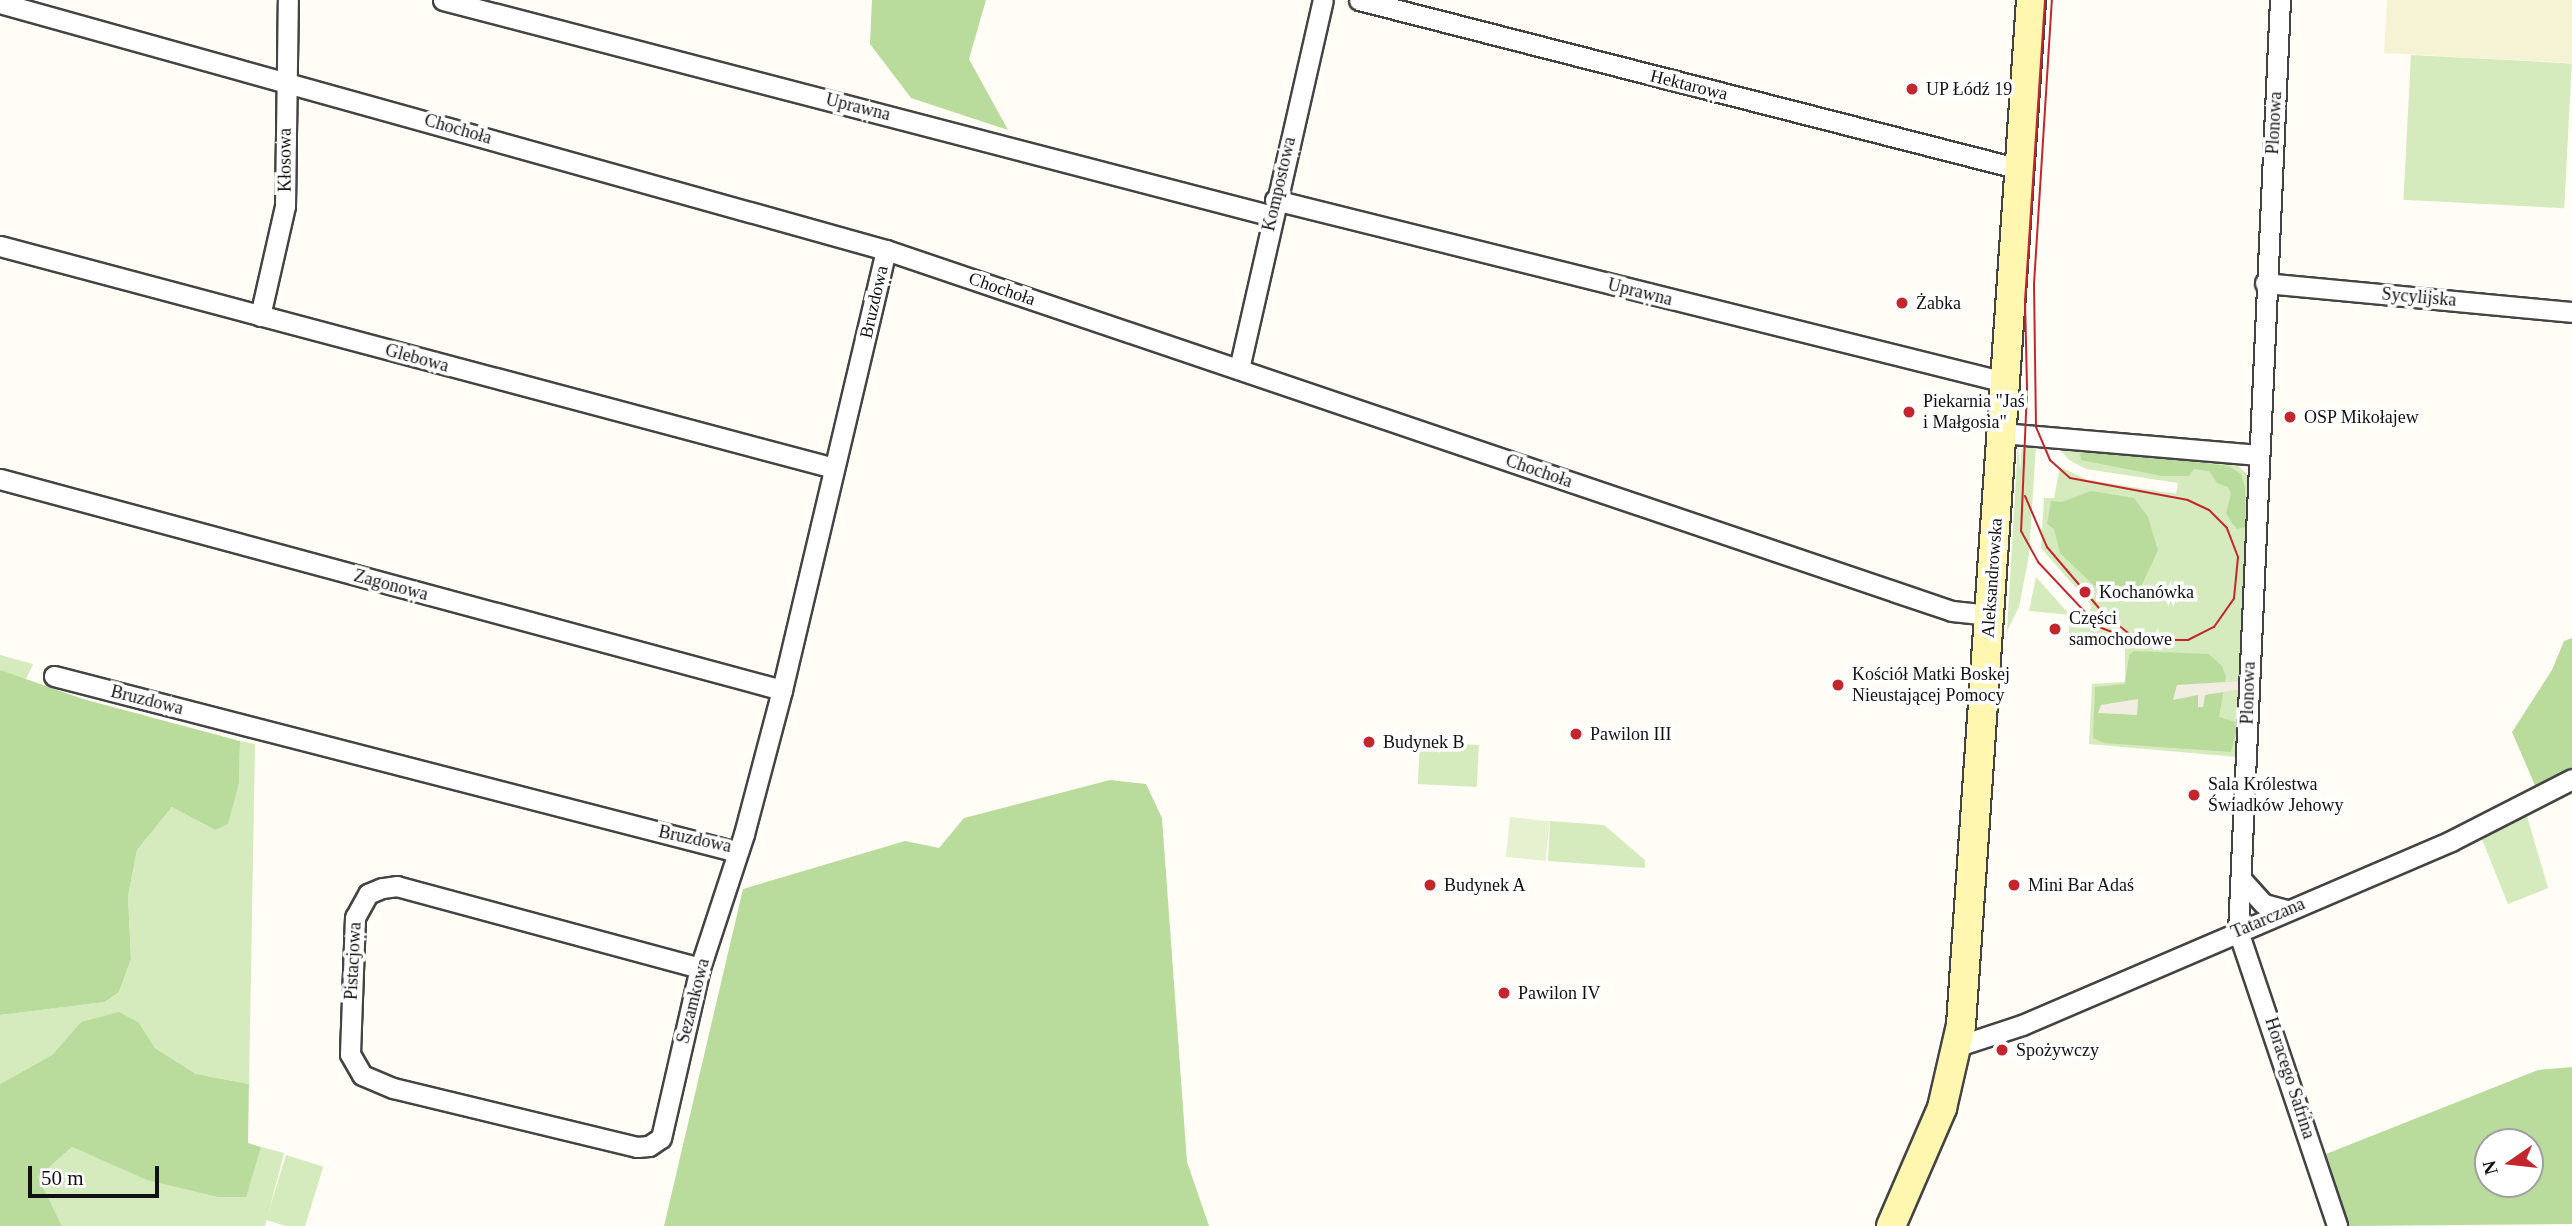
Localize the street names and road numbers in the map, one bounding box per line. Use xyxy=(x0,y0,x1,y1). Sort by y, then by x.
street label: Hektarowa xyxy=(1648,65,1730,105)
street label: Uprawna xyxy=(823,89,893,125)
street label: Plonowa xyxy=(2262,91,2286,155)
street label: Chochoła xyxy=(422,109,494,149)
street label: Kłosowa xyxy=(274,128,296,192)
street label: Kompostowa xyxy=(1258,135,1300,233)
street label: Bruzdowa xyxy=(855,264,893,340)
street label: Chochoła xyxy=(966,268,1038,310)
street label: Uprawna xyxy=(1605,274,1675,310)
street label: Sycylijska xyxy=(2381,283,2457,311)
street label: Glebowa xyxy=(383,339,451,377)
street label: Chochoła xyxy=(1503,450,1575,492)
street label: Aleksandrowska xyxy=(1977,517,2007,639)
street label: Zagonowa xyxy=(352,565,430,605)
street label: Plonowa xyxy=(2236,661,2260,725)
street label: Bruzdowa xyxy=(108,681,186,719)
street label: Bruzdowa xyxy=(657,821,733,857)
street label: Tatarczana xyxy=(2228,893,2308,943)
street label: Pistacjowa xyxy=(340,921,366,1001)
street label: Sezamkowa xyxy=(672,956,714,1046)
street label: Horacego Safrina xyxy=(2260,1015,2320,1141)

